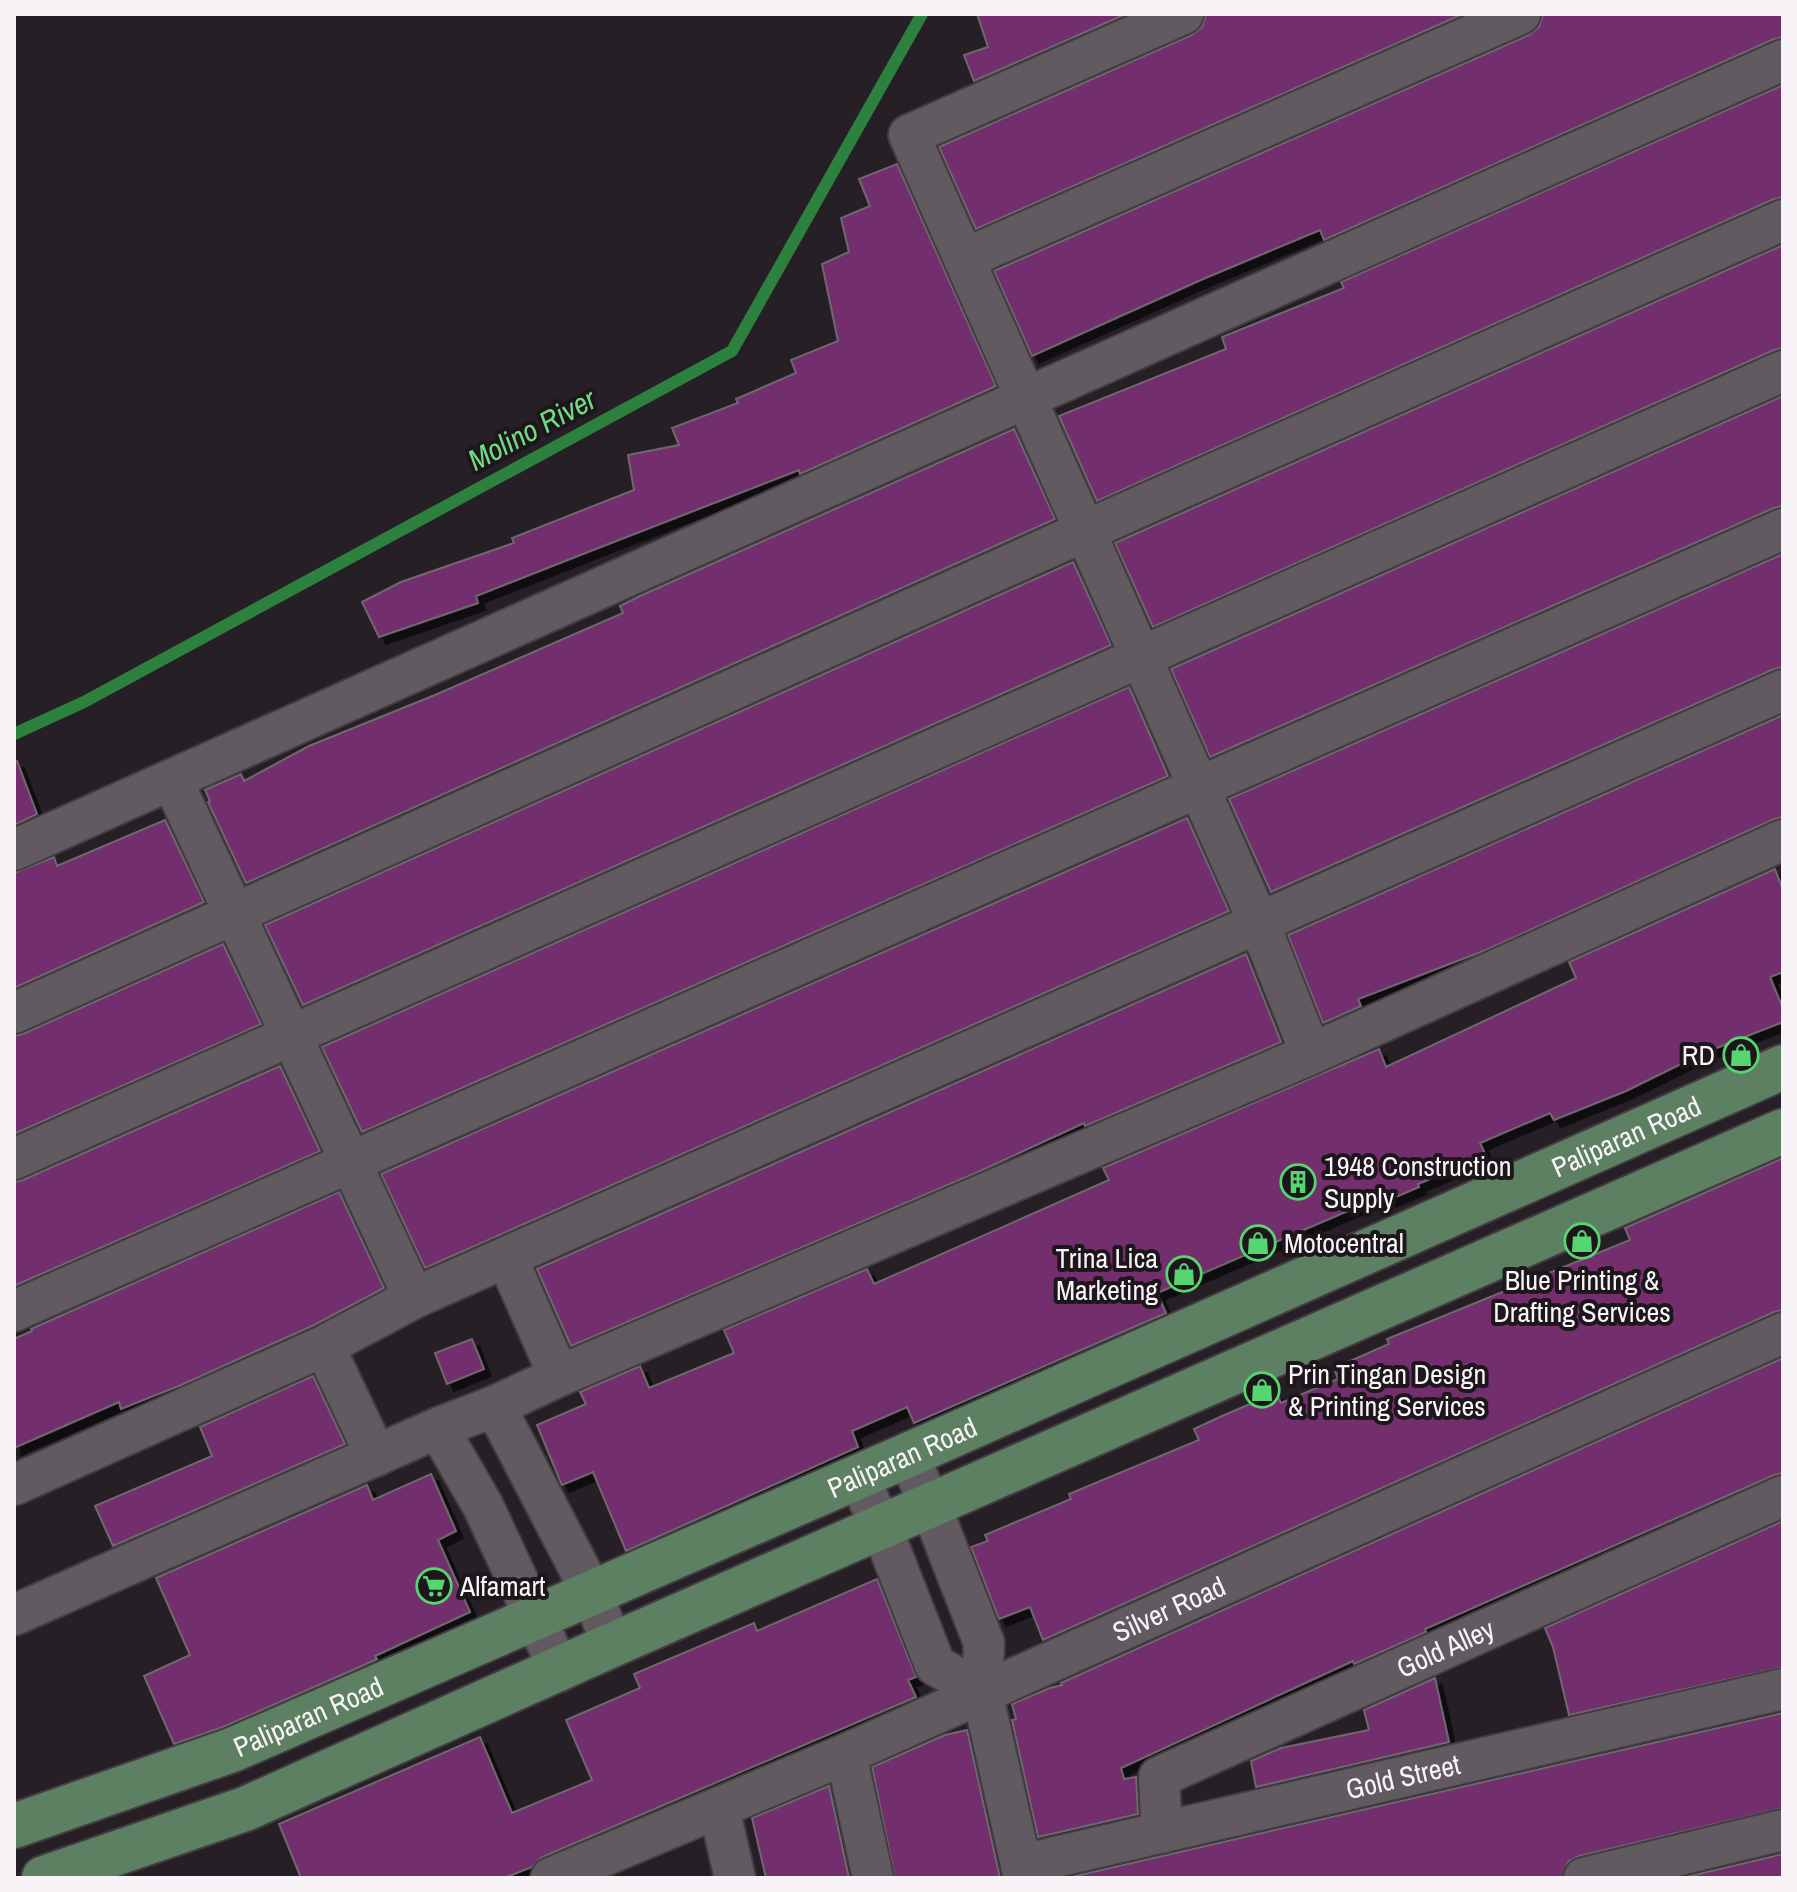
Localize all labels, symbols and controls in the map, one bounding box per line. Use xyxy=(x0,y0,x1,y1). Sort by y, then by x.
water label: Molino River xyxy=(461,378,603,480)
place label: RD xyxy=(1682,1036,1715,1074)
shop icon: RD xyxy=(1722,1036,1760,1074)
street label: Paliparan Road xyxy=(1545,1087,1707,1186)
place label: 1948 Construction Supply xyxy=(1324,1147,1512,1217)
building icon: 1948 Construction Supply xyxy=(1279,1163,1317,1201)
shop icon: Blue Printing & Drafting Services xyxy=(1563,1222,1601,1260)
shop icon: Motocentral xyxy=(1239,1224,1277,1262)
place label: Motocentral xyxy=(1284,1224,1404,1262)
place label: Trina Lica Marketing xyxy=(1055,1239,1158,1309)
shop icon: Trina Lica Marketing xyxy=(1165,1255,1203,1293)
place label: Blue Printing & Drafting Services xyxy=(1493,1261,1671,1331)
place label: Prin Tingan Design & Printing Services xyxy=(1288,1355,1486,1425)
shop icon: Prin Tingan Design & Printing Services xyxy=(1243,1371,1281,1409)
street label: Paliparan Road xyxy=(821,1408,983,1507)
supermarket icon: Alfamart xyxy=(415,1567,453,1605)
place label: Alfamart xyxy=(459,1567,545,1605)
street label: Silver Road xyxy=(1106,1567,1231,1651)
street label: Gold Alley xyxy=(1390,1609,1501,1687)
street label: Paliparan Road xyxy=(227,1667,389,1766)
street label: Gold Street xyxy=(1342,1745,1464,1808)

